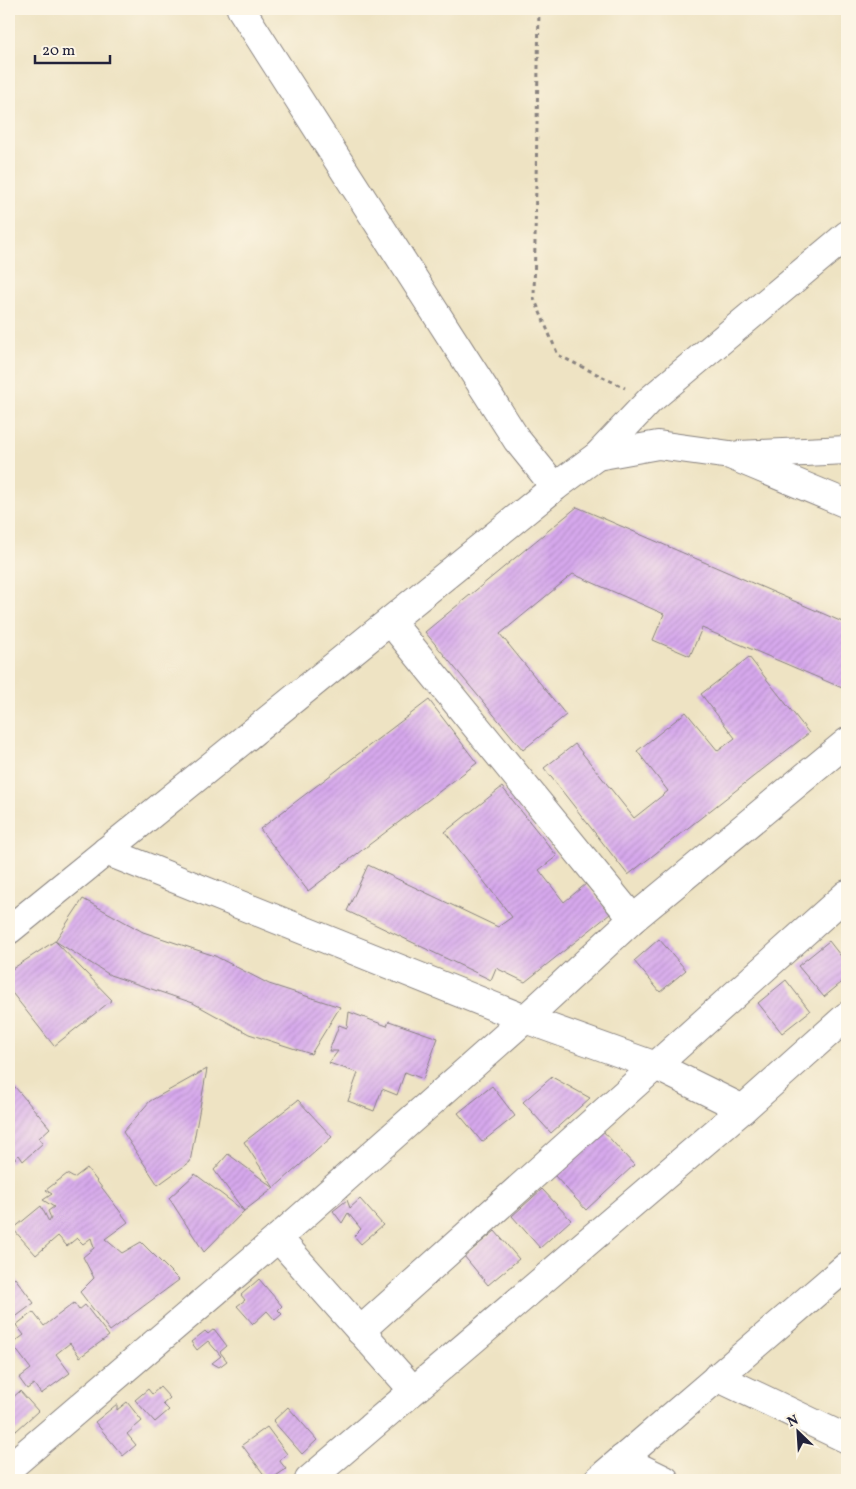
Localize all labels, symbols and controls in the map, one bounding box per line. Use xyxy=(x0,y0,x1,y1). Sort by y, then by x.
scale bar xyxy=(35,32,110,64)
text: 20 m xyxy=(42,41,75,62)
north arrow xyxy=(774,1406,824,1456)
text: N xyxy=(785,1411,802,1432)

